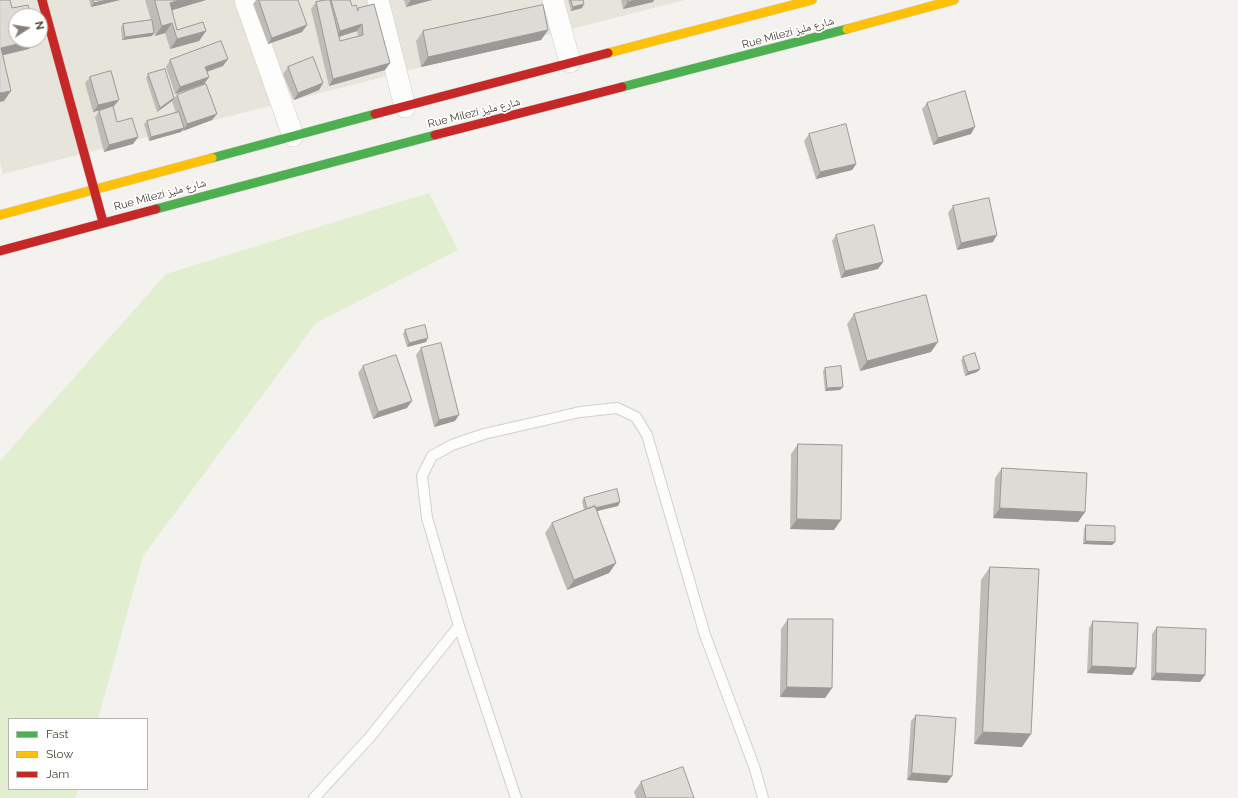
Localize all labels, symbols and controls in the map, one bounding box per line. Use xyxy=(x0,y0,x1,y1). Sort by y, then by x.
north arrow xyxy=(8,8,48,48)
street label: Rue Milezi شارع مليز xyxy=(741,14,835,52)
text: N xyxy=(32,20,46,31)
street label: Rue Milezi شارع مليز xyxy=(426,95,522,131)
street label: Rue Milezi شارع مليز xyxy=(113,176,207,214)
legend xyxy=(8,718,148,790)
text: Fast xyxy=(46,727,69,741)
text: Slow xyxy=(46,747,73,761)
text: Jam xyxy=(46,767,69,781)

